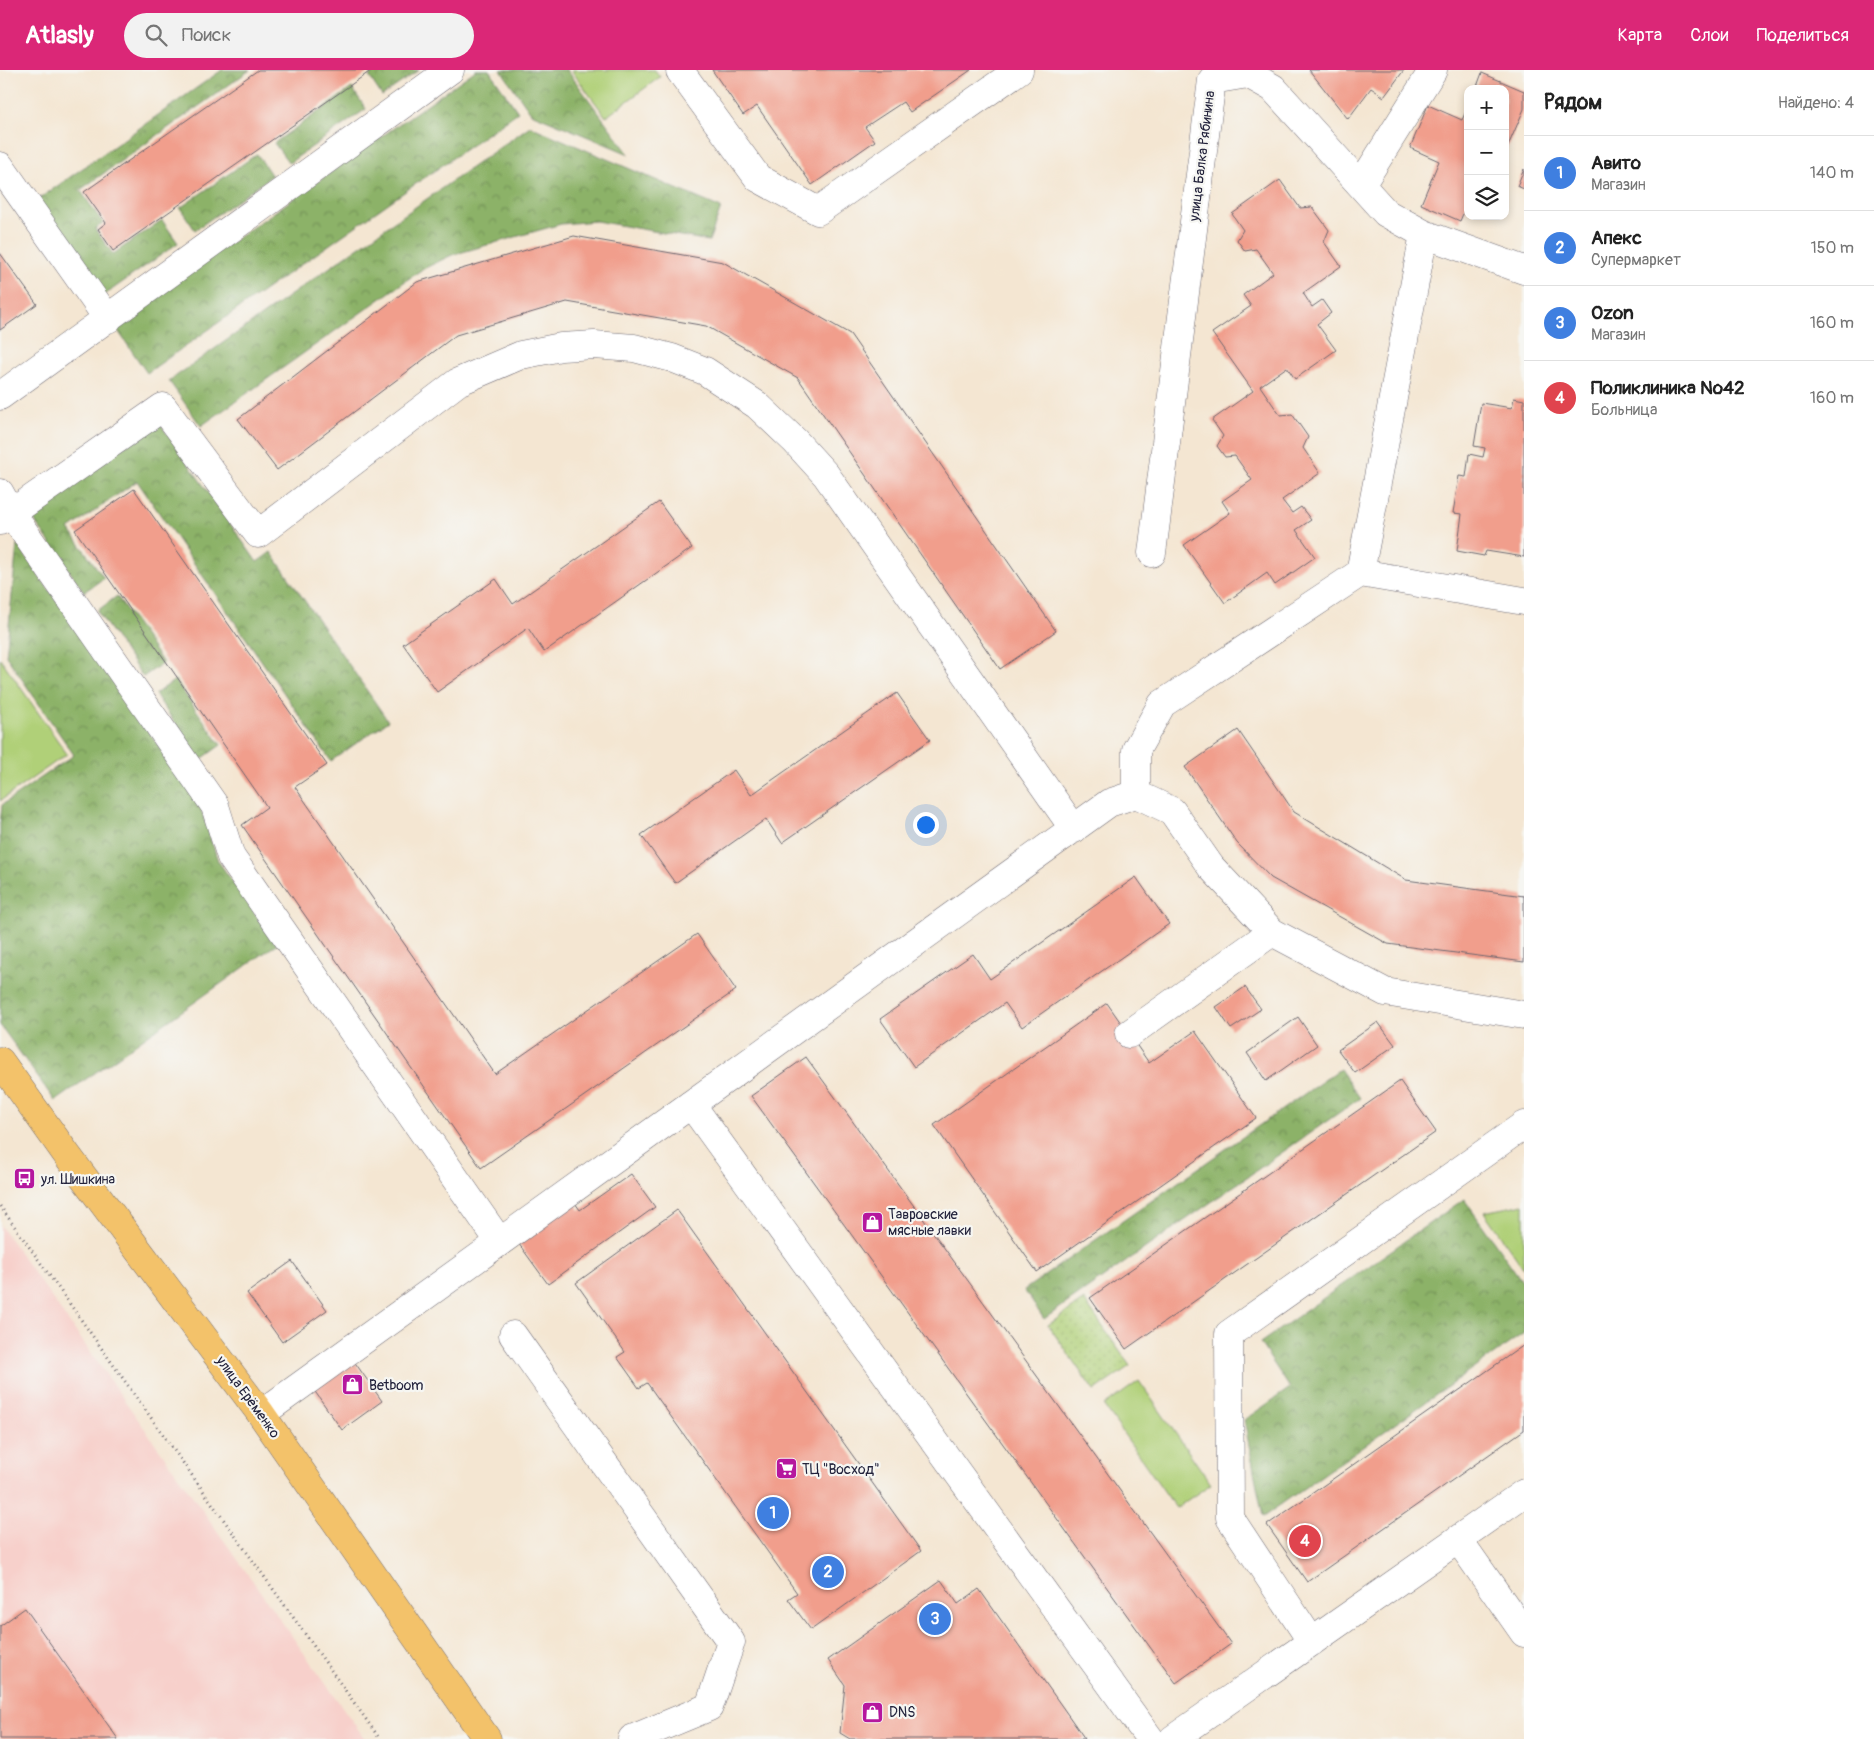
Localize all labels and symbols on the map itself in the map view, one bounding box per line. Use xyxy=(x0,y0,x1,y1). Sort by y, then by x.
street label: улица Балка Рябинина xyxy=(1185,90,1218,223)
your location xyxy=(913,812,939,838)
bus stop icon: ул. Шишкина xyxy=(13,1167,37,1191)
place label: ул. Шишкина xyxy=(40,1171,115,1188)
place label: Тавровские мясные лавки xyxy=(888,1206,971,1239)
shop icon: Тавровские мясные лавки xyxy=(860,1210,884,1234)
street label: улица Ерёменко xyxy=(212,1352,284,1442)
shop icon: Betboom xyxy=(341,1373,365,1397)
place label: Betboom xyxy=(369,1377,423,1394)
supermarket icon: ТЦ "Восход" xyxy=(774,1457,798,1481)
place label: ТЦ "Восход" xyxy=(802,1461,880,1478)
pin: 1 xyxy=(757,1494,789,1532)
pin: 4 xyxy=(1289,1522,1321,1560)
pin: 2 xyxy=(812,1553,844,1591)
pin: 3 xyxy=(919,1600,951,1638)
shop icon: DNS xyxy=(861,1700,885,1724)
place label: DNS xyxy=(889,1704,915,1721)

